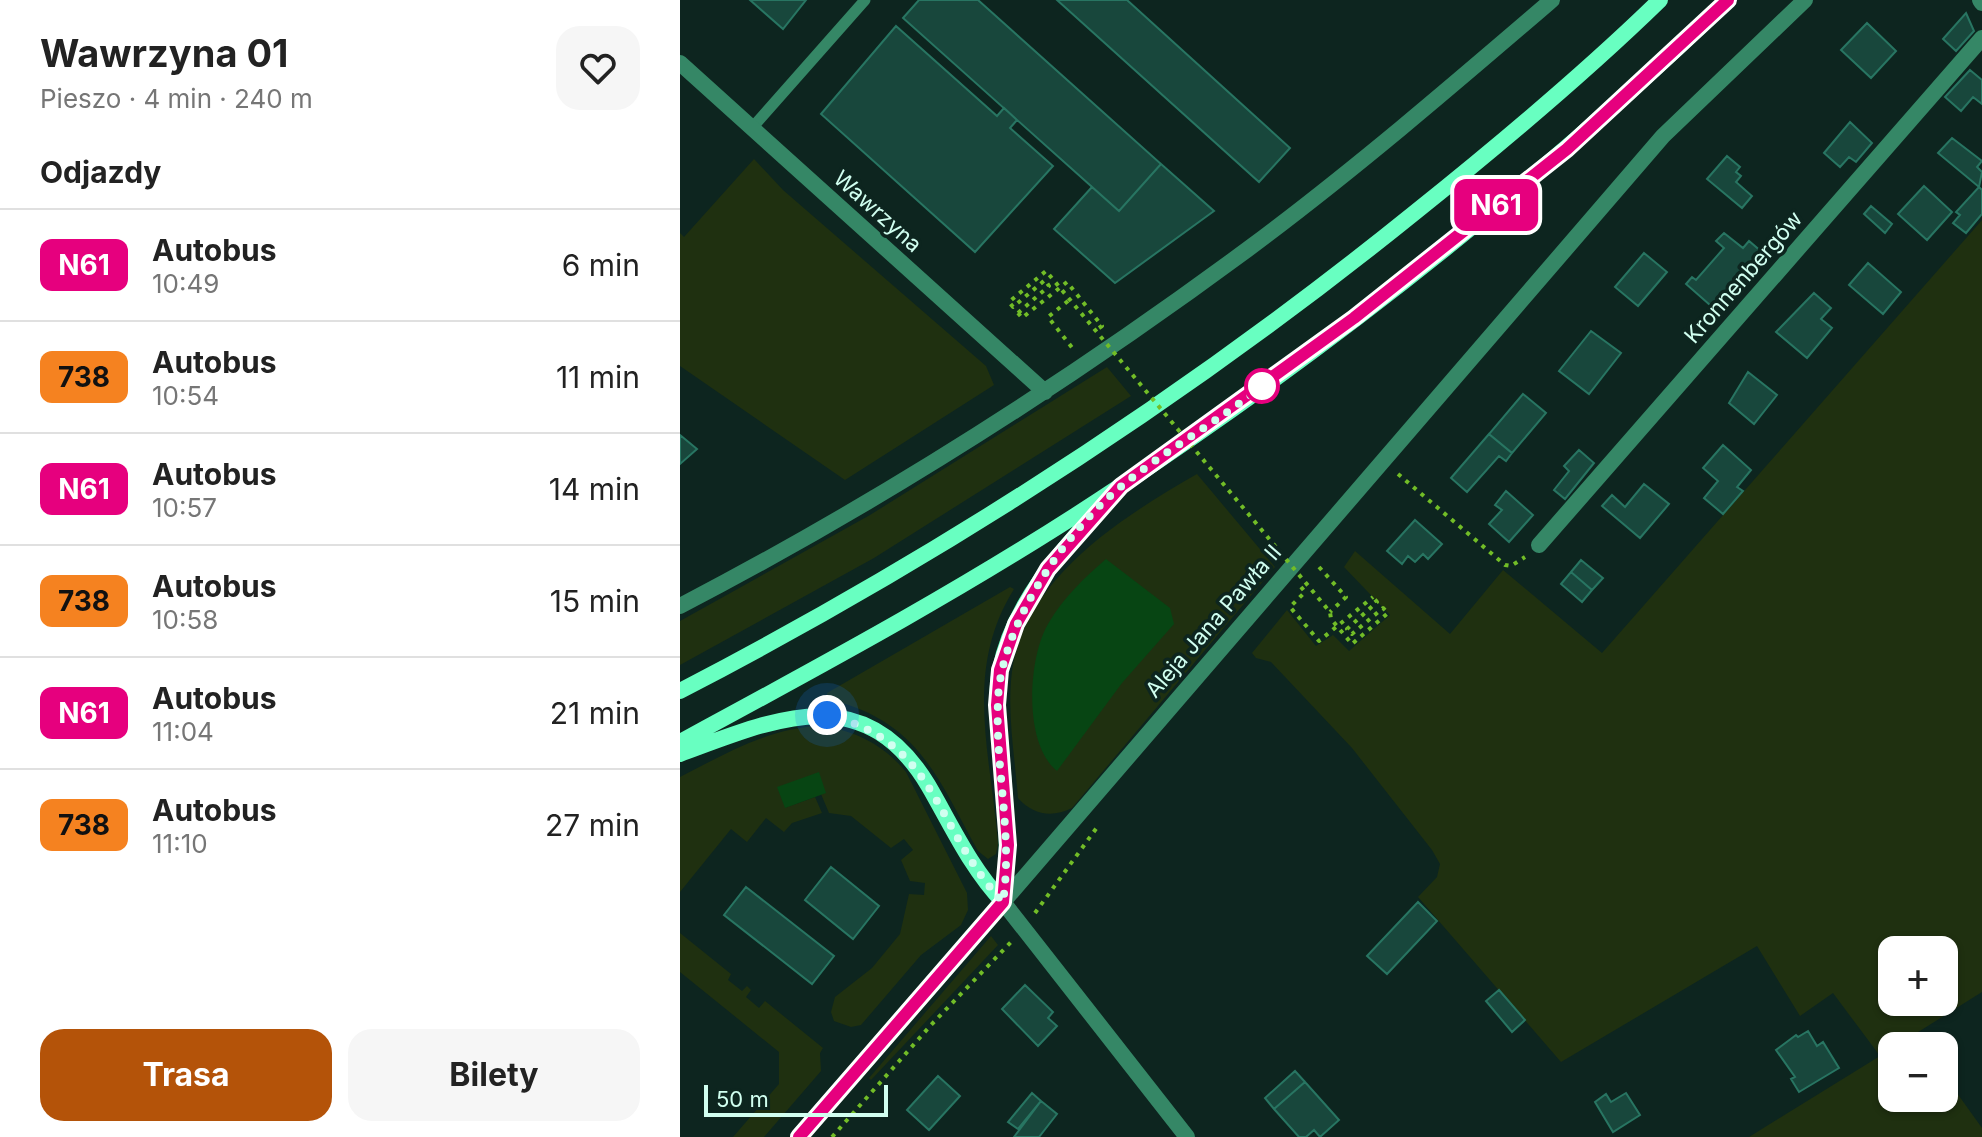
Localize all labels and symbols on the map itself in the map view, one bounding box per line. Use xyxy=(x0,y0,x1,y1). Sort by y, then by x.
street label: Wawrzyna xyxy=(829,165,927,257)
line badge: N61 xyxy=(1450,179,1542,231)
street label: Kronnenbergów xyxy=(1679,206,1807,348)
unlabelled marker xyxy=(1245,369,1279,403)
street label: Aleja Jana Pawła II xyxy=(1140,539,1286,703)
your location xyxy=(807,695,847,735)
scale bar xyxy=(704,1081,888,1117)

